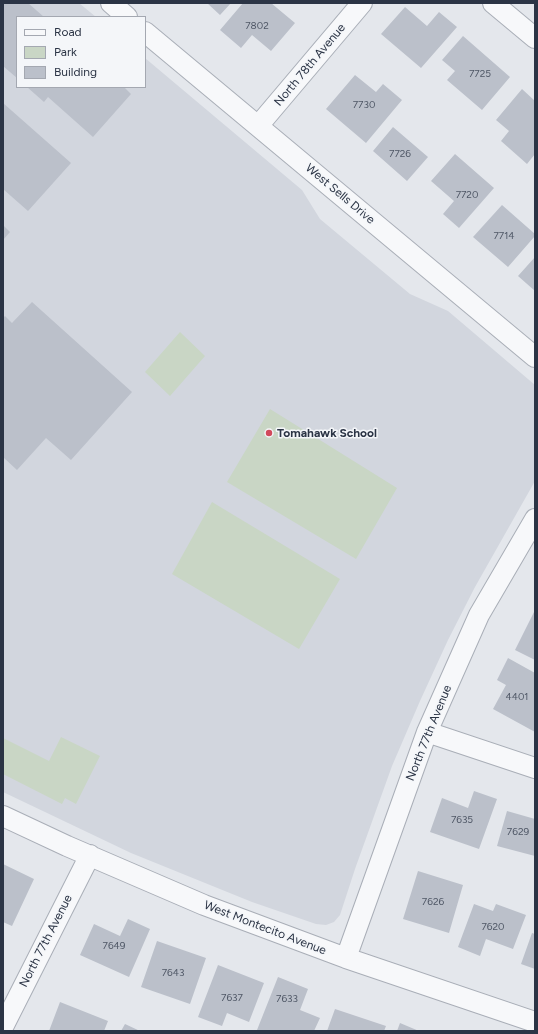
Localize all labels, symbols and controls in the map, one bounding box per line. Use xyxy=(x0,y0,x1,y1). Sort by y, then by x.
legend xyxy=(16,16,146,88)
house number: 7802 xyxy=(245,20,269,32)
street label: North 78th Avenue xyxy=(271,21,349,109)
text: Road xyxy=(54,25,82,39)
text: Park xyxy=(54,45,77,59)
text: Building xyxy=(54,65,97,79)
house number: 7725 xyxy=(469,68,491,80)
house number: 7730 xyxy=(353,99,375,111)
house number: 7726 xyxy=(389,148,411,160)
street label: West Sells Drive xyxy=(302,161,378,227)
house number: 7720 xyxy=(456,189,478,201)
house number: 7714 xyxy=(493,230,515,242)
place label: Tomahawk School xyxy=(277,426,377,440)
marker: Tomahawk School xyxy=(264,428,274,438)
street label: North 77th Avenue xyxy=(403,683,455,783)
house number: 4401 xyxy=(506,691,528,703)
house number: 7635 xyxy=(451,814,473,826)
house number: 7629 xyxy=(507,826,529,838)
street label: North 77th Avenue xyxy=(16,892,76,990)
house number: 7626 xyxy=(422,896,444,908)
street label: West Montecito Avenue xyxy=(202,898,328,958)
house number: 7620 xyxy=(481,921,505,933)
house number: 7649 xyxy=(103,940,125,952)
house number: 7643 xyxy=(162,967,184,979)
house number: 7637 xyxy=(221,992,243,1004)
house number: 7633 xyxy=(276,993,298,1005)

